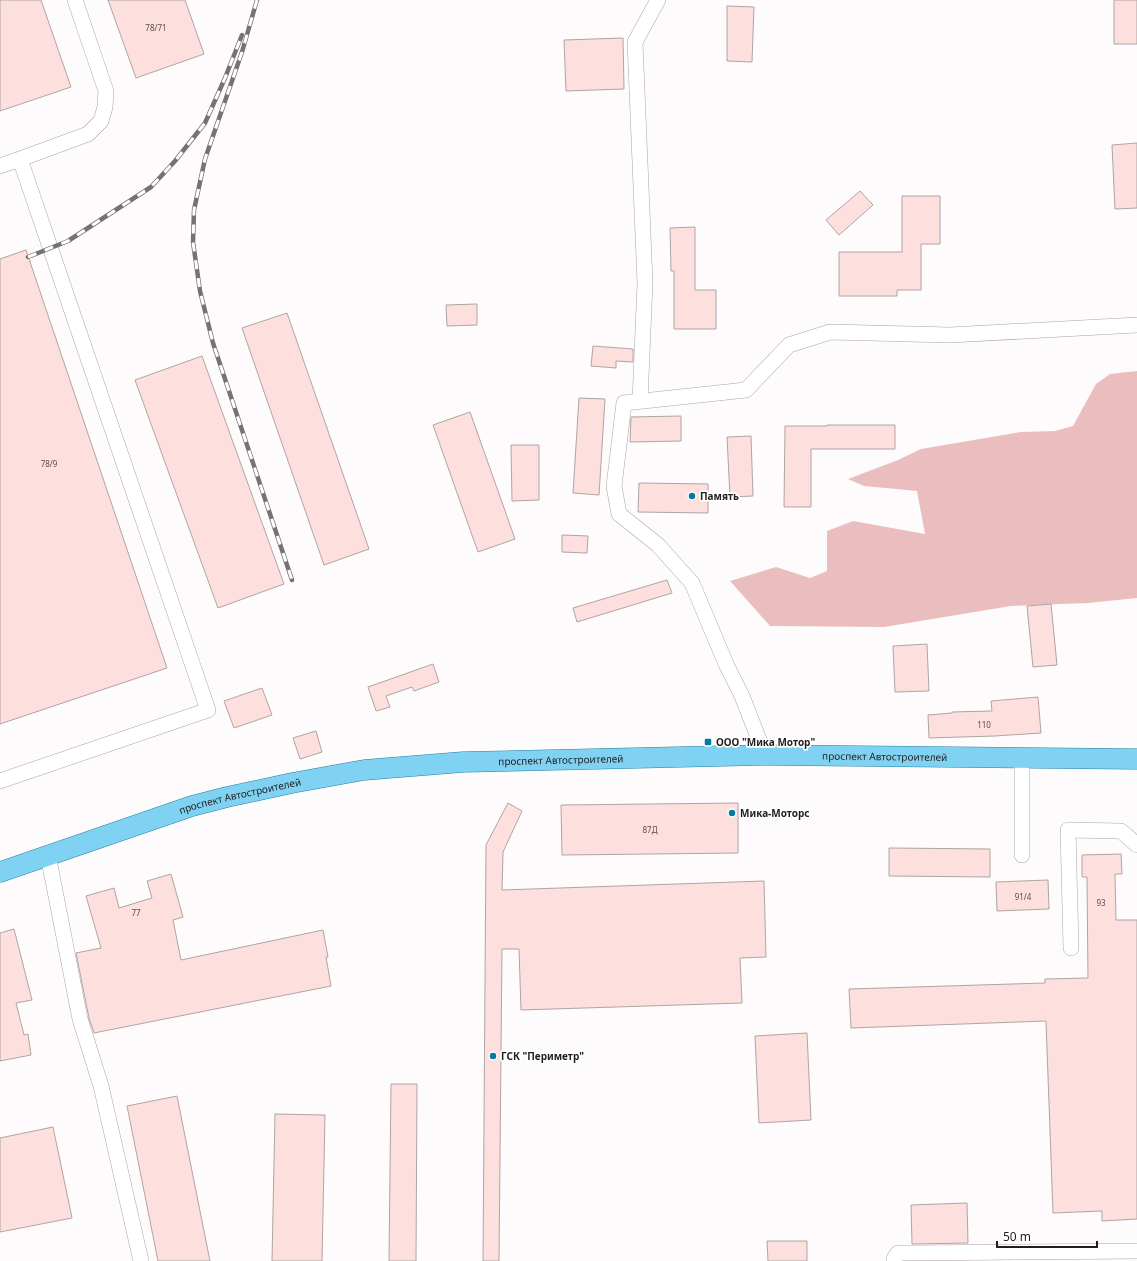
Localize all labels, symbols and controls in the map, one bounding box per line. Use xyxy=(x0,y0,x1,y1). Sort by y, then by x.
house number: 78/71 xyxy=(145,22,167,33)
house number: 78/9 xyxy=(41,458,58,469)
place label: Память xyxy=(700,489,739,503)
marker: Память xyxy=(687,491,697,501)
house number: 110 xyxy=(977,719,991,730)
place label: ООО "Мика Мотор" xyxy=(716,735,815,749)
marker: ООО "Мика Мотор" xyxy=(703,737,713,747)
street label: проспект Автостроителей xyxy=(822,749,947,764)
street label: проспект Автостроителей xyxy=(498,751,624,768)
street label: проспект Автостроителей xyxy=(177,775,302,817)
place label: Мика-Моторс xyxy=(740,806,810,820)
marker: Мика-Моторс xyxy=(727,808,737,818)
house number: 87Д xyxy=(643,824,658,835)
house number: 91/4 xyxy=(1015,891,1032,902)
house number: 93 xyxy=(1096,897,1106,908)
house number: 77 xyxy=(131,907,141,918)
place label: ГСК "Периметр" xyxy=(501,1049,584,1063)
marker: ГСК "Периметр" xyxy=(488,1051,498,1061)
scale bar xyxy=(997,1223,1097,1249)
text: 50 m xyxy=(1003,1228,1031,1245)

